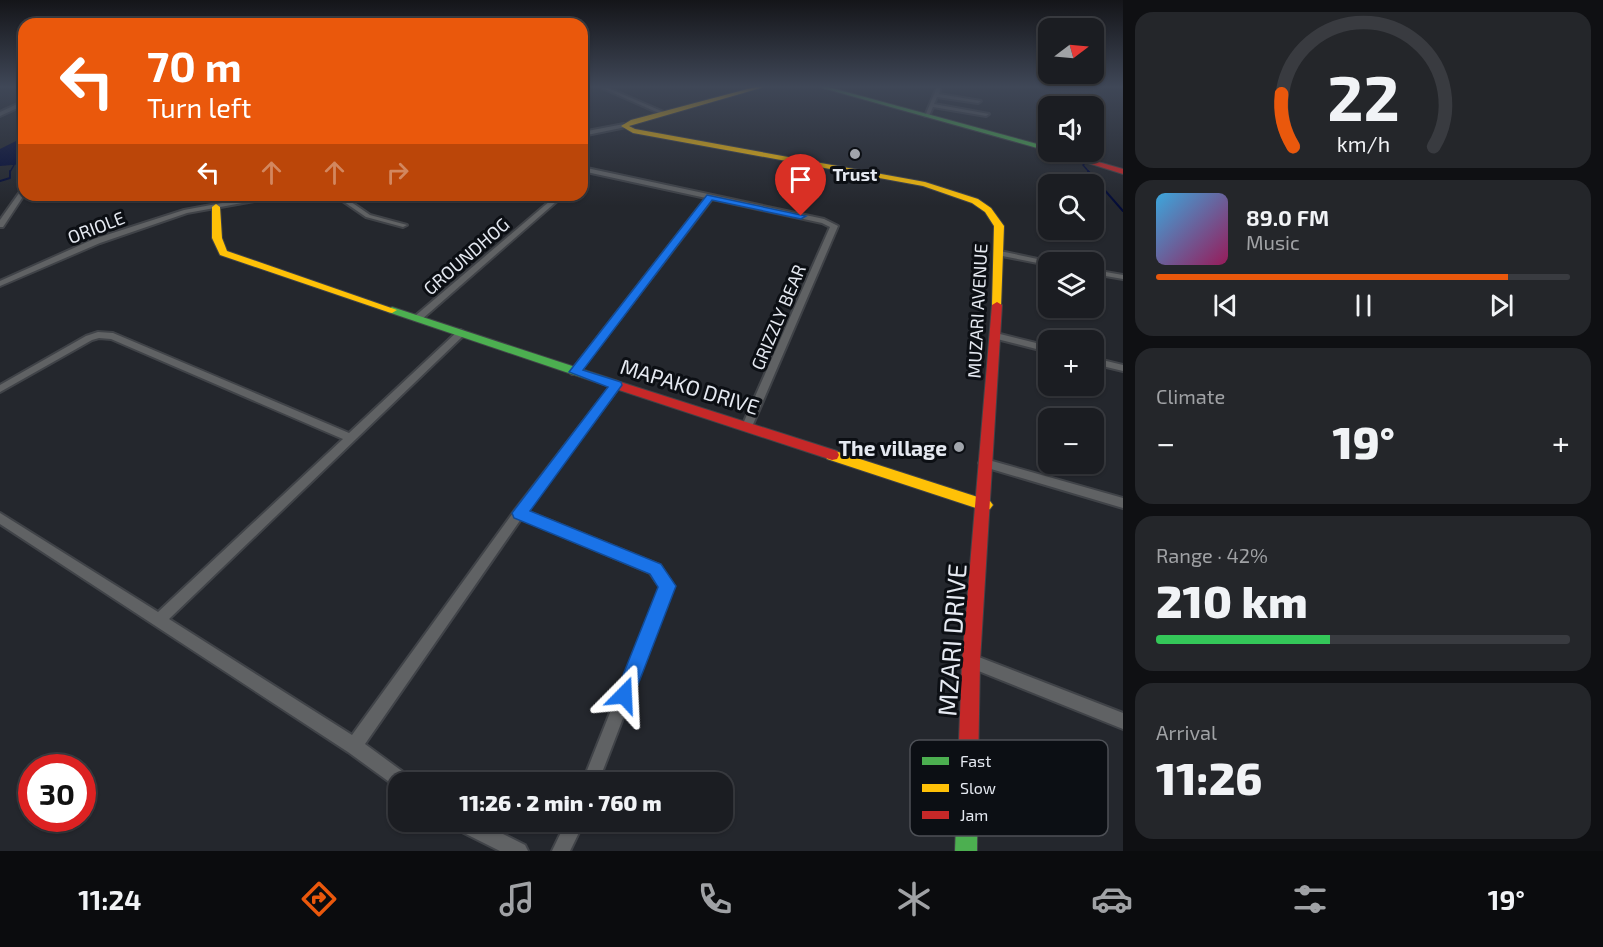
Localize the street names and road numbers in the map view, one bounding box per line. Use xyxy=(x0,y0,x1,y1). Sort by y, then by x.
street label: ORIOLE xyxy=(64,206,128,248)
street label: GROUNDHOG xyxy=(419,213,513,299)
street label: MUZARI AVENUE xyxy=(962,243,992,379)
street label: GRIZZLY BEAR xyxy=(746,261,810,373)
street label: MAPAKO DRIVE xyxy=(618,353,762,419)
street label: MZARI DRIVE xyxy=(930,563,972,717)

